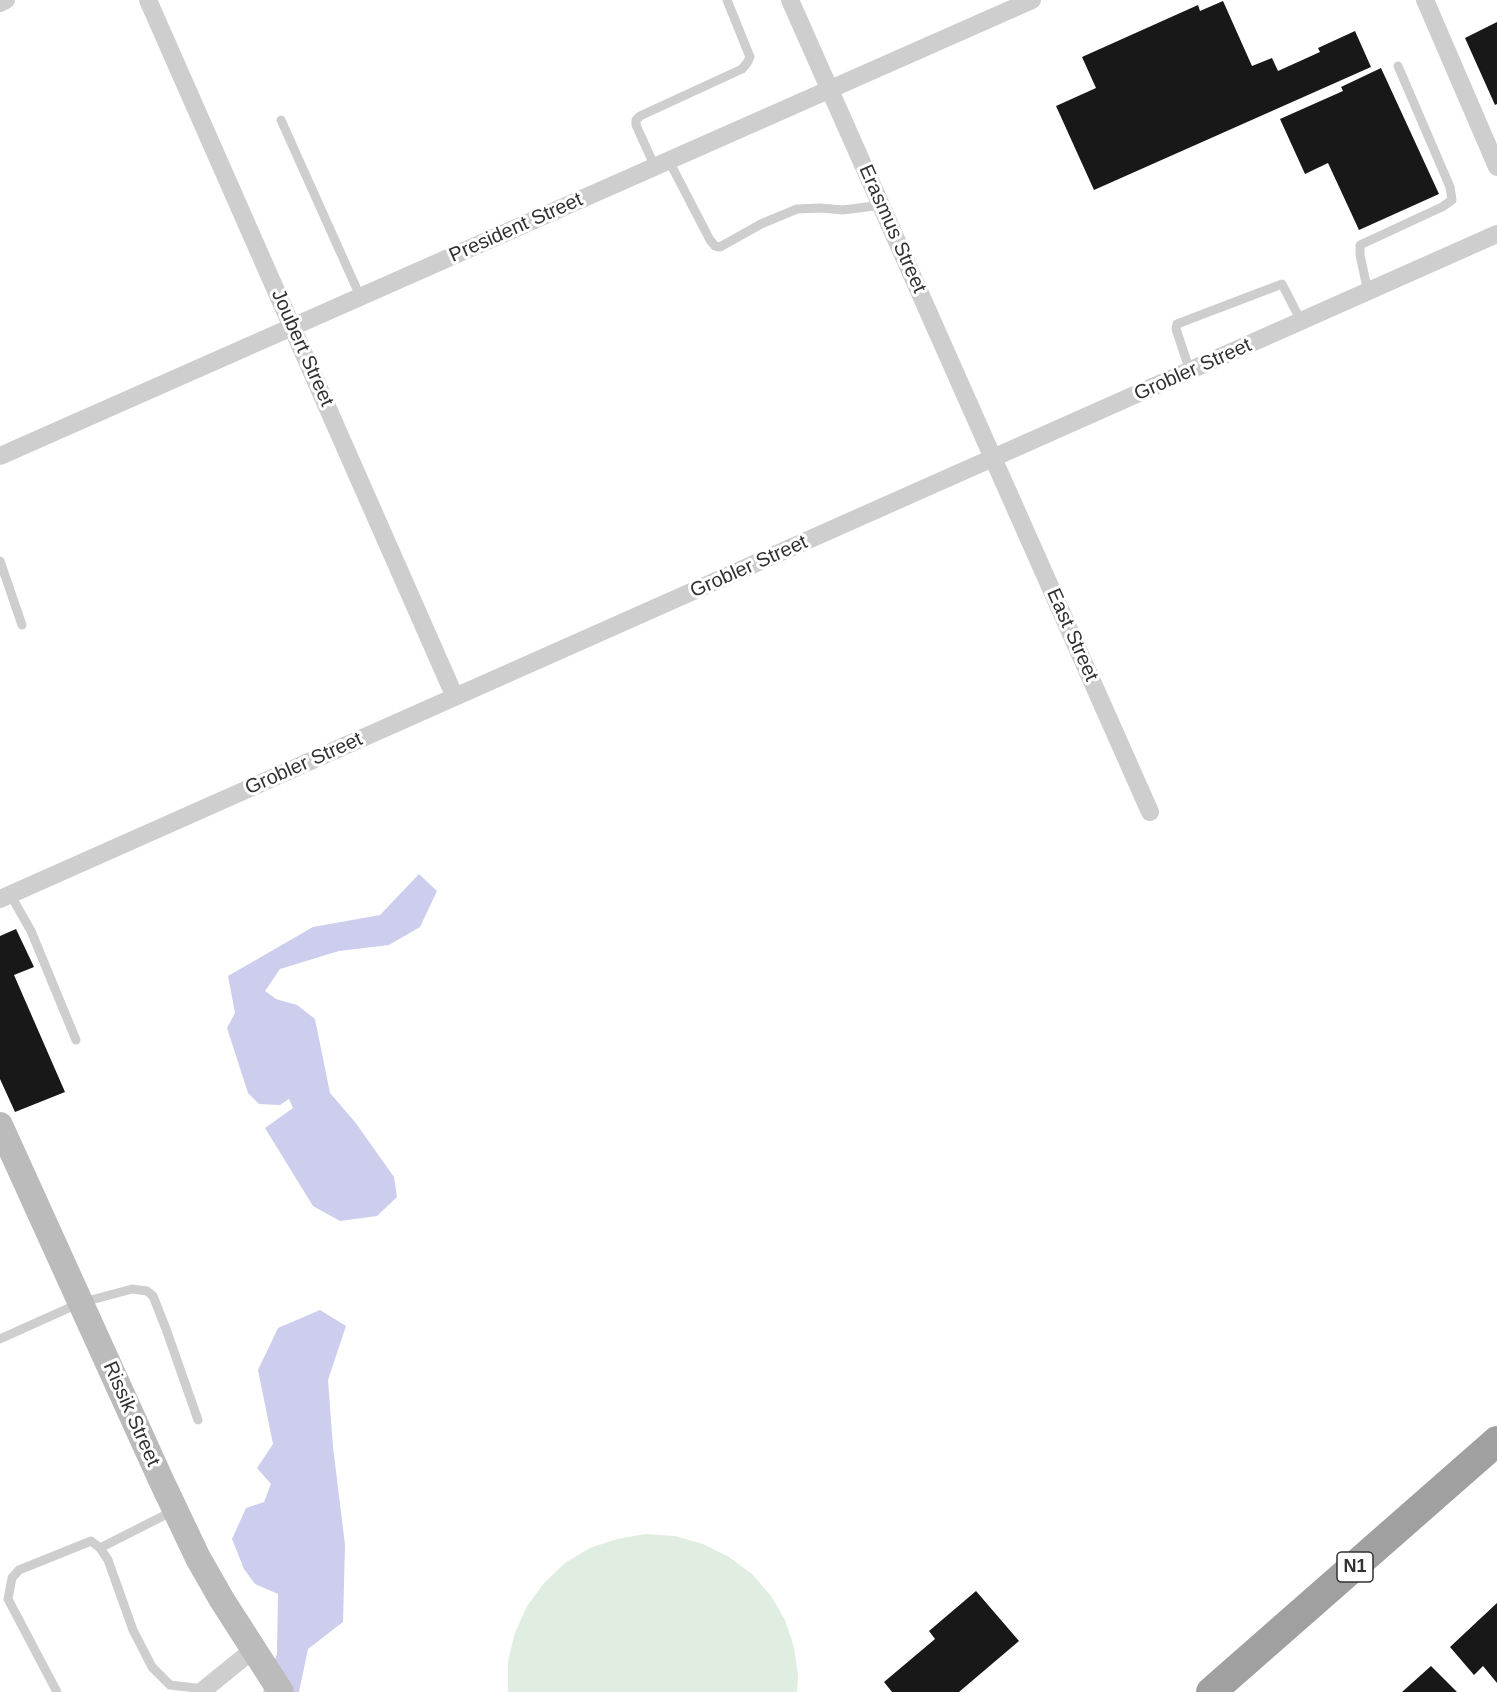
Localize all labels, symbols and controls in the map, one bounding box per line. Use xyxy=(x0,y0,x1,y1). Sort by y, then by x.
street label: Erasmus Street xyxy=(853,161,931,297)
street label: President Street xyxy=(446,188,586,268)
street label: Joubert Street xyxy=(265,286,339,410)
street label: Grobler Street xyxy=(1131,333,1255,407)
street label: Grobler Street xyxy=(687,530,811,604)
street label: East Street xyxy=(1041,585,1103,685)
street label: Grobler Street xyxy=(242,727,366,801)
street label: Rissik Street xyxy=(97,1358,165,1470)
road number: N1 xyxy=(1337,1552,1373,1582)

